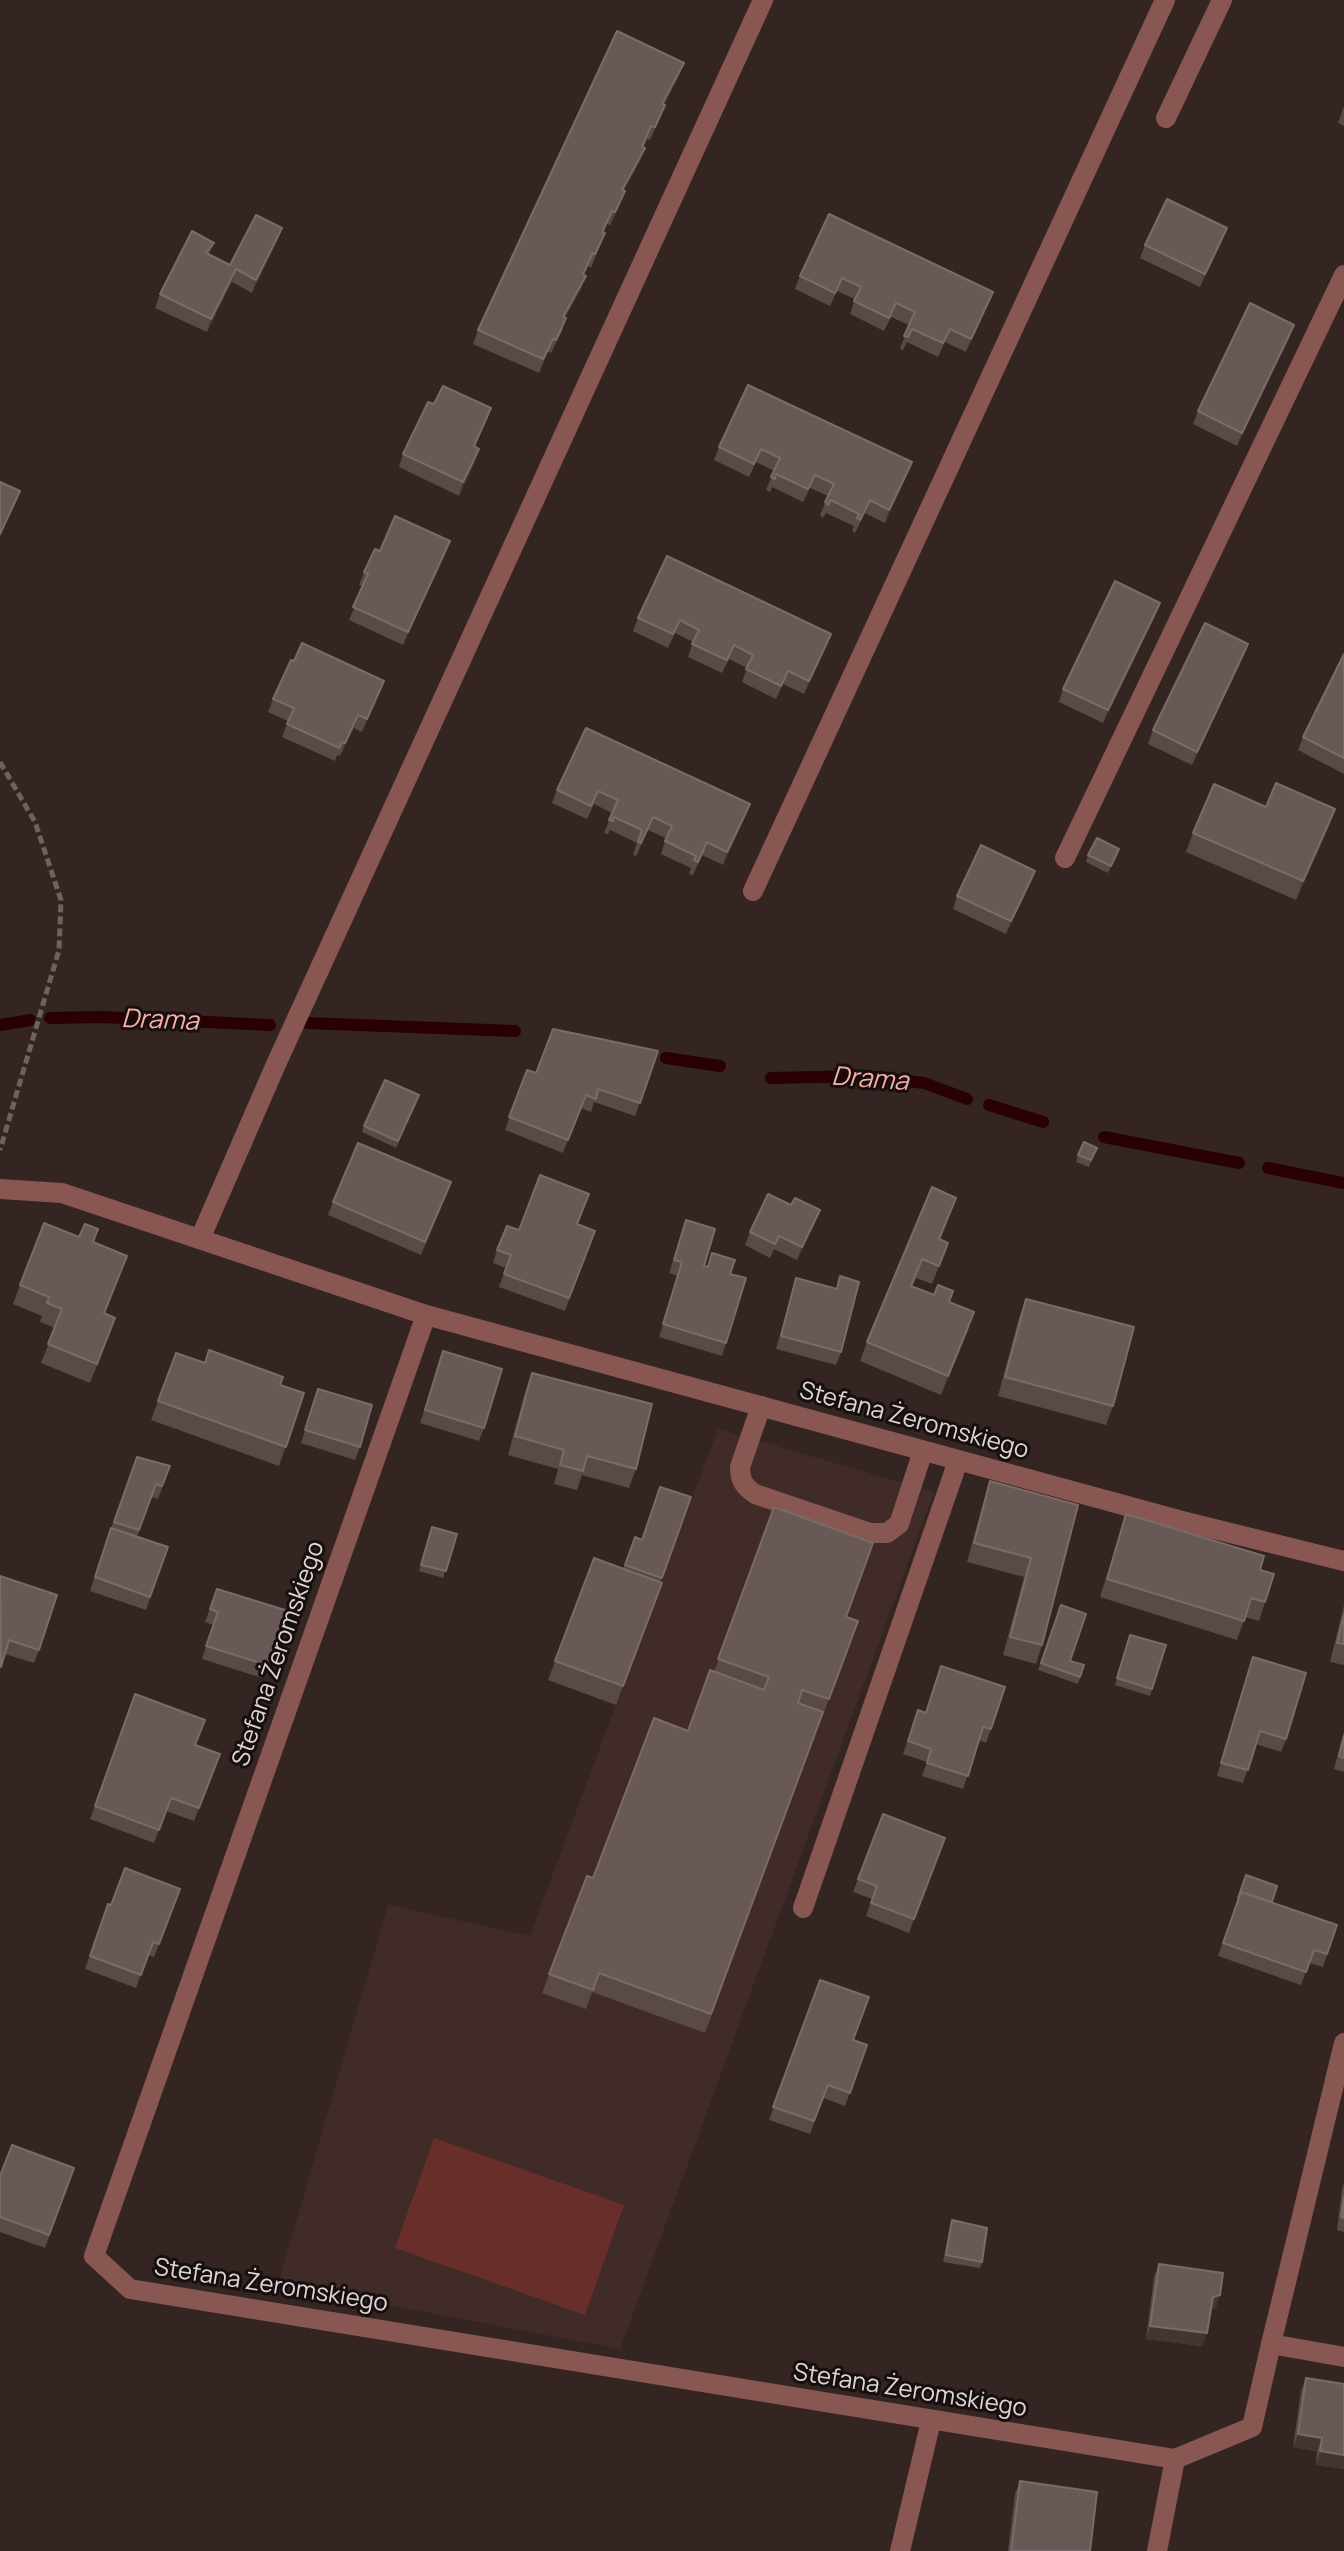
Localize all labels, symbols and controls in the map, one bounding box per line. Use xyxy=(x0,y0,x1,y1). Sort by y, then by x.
water label: Drama xyxy=(121,1004,199,1038)
water label: Drama xyxy=(830,1062,910,1098)
street label: Stefana Żeromskiego xyxy=(796,1377,1032,1465)
street label: Stefana Żeromskiego xyxy=(227,1538,331,1770)
street label: Stefana Żeromskiego xyxy=(152,2253,390,2319)
street label: Stefana Żeromskiego xyxy=(791,2358,1029,2424)

